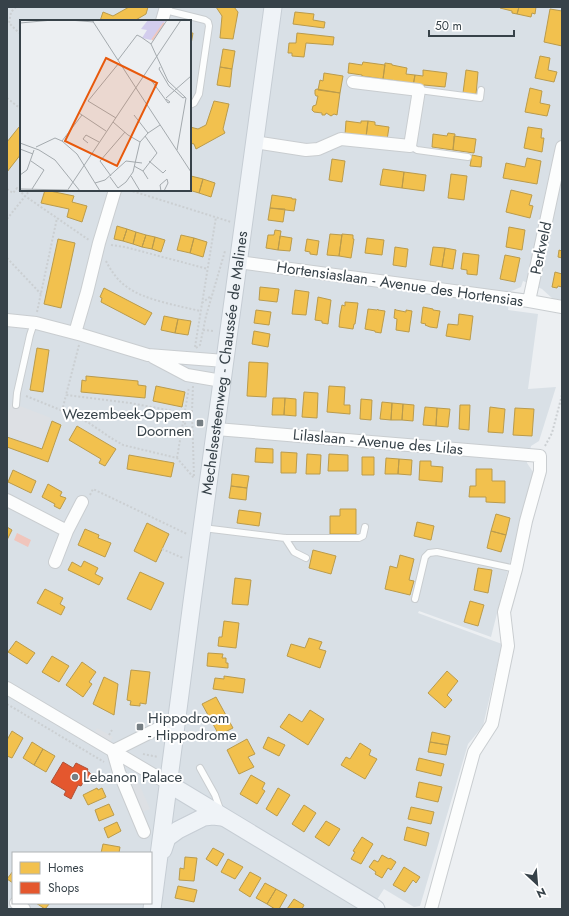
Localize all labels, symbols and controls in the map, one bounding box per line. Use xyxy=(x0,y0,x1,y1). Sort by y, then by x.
scale bar xyxy=(429,12,514,38)
text: 50 m xyxy=(435,17,462,35)
inset map xyxy=(20,20,191,191)
street label: Perkveld xyxy=(525,220,557,276)
street label: Mechelsesteenweg - Chaussée de Malines xyxy=(196,230,253,496)
street label: Hortensiaslaan - Avenue des Hortensias xyxy=(275,256,525,312)
place label: Wezembeek-Oppem Doornen xyxy=(63,403,192,442)
marker: Wezembeek-Oppem Doornen xyxy=(195,418,205,428)
street label: Lilaslaan - Avenue des Lilas xyxy=(292,424,464,460)
place label: Hippodroom - Hippodrome xyxy=(148,707,237,746)
marker: Hippodroom - Hippodrome xyxy=(135,722,145,732)
place label: Lebanon Palace xyxy=(83,766,183,788)
marker: Lebanon Palace xyxy=(70,772,80,782)
legend xyxy=(12,852,152,904)
text: Homes xyxy=(48,859,84,877)
north arrow xyxy=(517,864,557,904)
text: Shops xyxy=(48,879,79,897)
text: N xyxy=(534,884,549,902)

